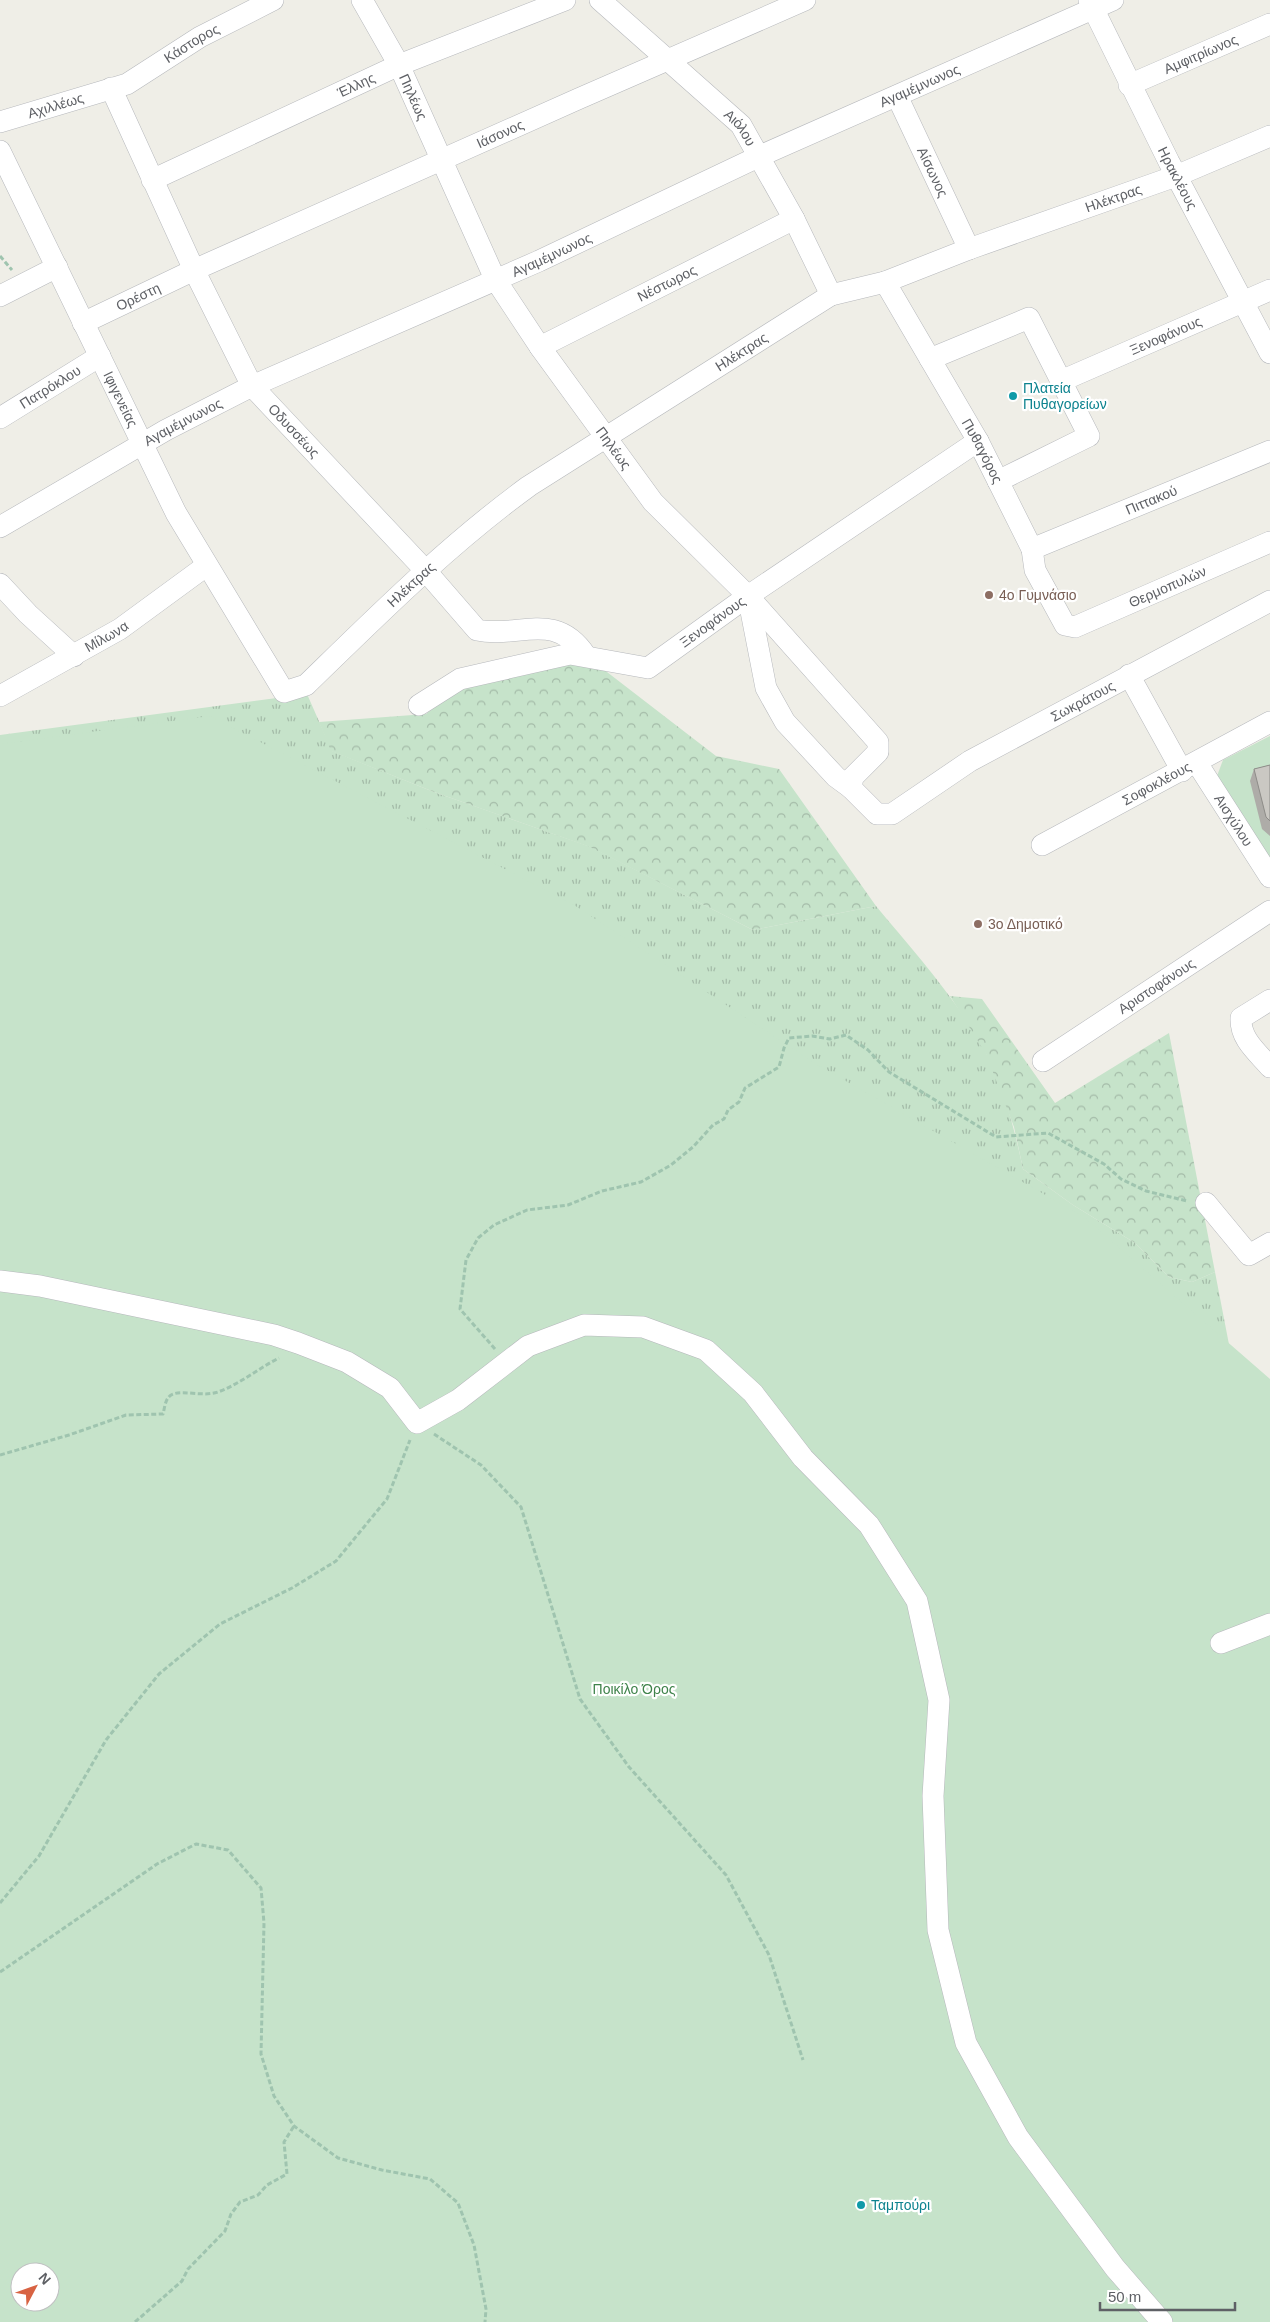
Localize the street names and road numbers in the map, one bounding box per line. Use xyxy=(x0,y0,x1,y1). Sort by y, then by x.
street label: Κάστορος xyxy=(161,21,222,66)
street label: Αμφιτρίωνος xyxy=(1161,31,1240,77)
street label: Αγαμέμνωνος xyxy=(877,61,962,110)
street label: Έλλης xyxy=(334,69,377,101)
street label: Πηλέως xyxy=(396,72,431,123)
street label: Αχιλλέως xyxy=(26,89,86,121)
street label: Αιόλου xyxy=(721,106,759,149)
street label: Ιάσονος xyxy=(474,116,526,151)
street label: Αίσωνος xyxy=(914,144,952,200)
street label: Ηρακλέους xyxy=(1155,144,1201,212)
street label: Ηλέκτρας xyxy=(1083,181,1144,215)
street label: Αγαμέμνωνος xyxy=(509,229,594,280)
street label: Νέστωρος xyxy=(635,261,699,305)
street label: Ορέστη xyxy=(113,279,163,314)
street label: Ξενοφάνους xyxy=(1127,313,1204,358)
street label: Ηλέκτρας xyxy=(712,329,771,374)
street label: Πατρόκλου xyxy=(17,362,84,412)
street label: Ιφιγενείας xyxy=(100,368,141,430)
street label: Αγαμέμνωνος xyxy=(141,395,225,449)
street label: Οδυσσέως xyxy=(265,401,323,461)
street label: Πυθαγόρος xyxy=(959,416,1006,486)
street label: Πηλέως xyxy=(593,424,635,473)
street label: Πιττακού xyxy=(1123,482,1180,518)
street label: Ηλέκτρας xyxy=(384,559,438,610)
street label: Θερμοπυλών xyxy=(1126,563,1209,611)
street label: Ξενοφάνους xyxy=(677,593,748,650)
street label: Μίλωνα xyxy=(82,618,131,655)
street label: Σωκράτους xyxy=(1048,677,1118,725)
street label: Σοφοκλέους xyxy=(1119,758,1194,808)
street label: Αισχύλου xyxy=(1211,791,1256,849)
street label: Αριστοφάνους xyxy=(1115,955,1198,1017)

